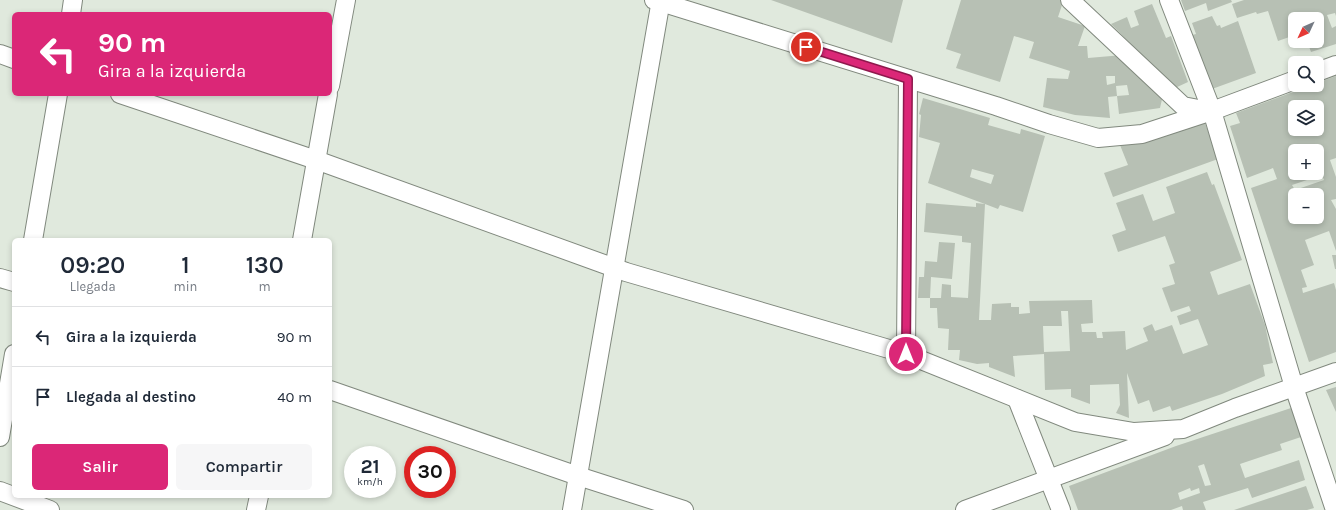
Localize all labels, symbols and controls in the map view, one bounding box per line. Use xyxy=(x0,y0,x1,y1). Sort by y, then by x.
north arrow xyxy=(1288,12,1324,48)
map controls xyxy=(1288,12,1324,224)
text: 90 m xyxy=(98,26,166,59)
icon: left xyxy=(32,28,84,80)
pin xyxy=(789,30,823,64)
icon: arrive xyxy=(795,36,817,58)
button: search xyxy=(1288,56,1324,92)
text: Gira a la izquierda xyxy=(98,60,246,82)
button: layers xyxy=(1288,100,1324,136)
button: + xyxy=(1288,144,1324,180)
button: − xyxy=(1288,188,1324,224)
text: 09:20 xyxy=(60,251,125,279)
text: 1 xyxy=(181,251,190,279)
text: 130 xyxy=(246,251,284,279)
text: Llegada xyxy=(70,279,116,294)
text: min xyxy=(173,279,197,294)
text: m xyxy=(259,279,271,294)
icon: left xyxy=(32,326,54,348)
text: Gira a la izquierda xyxy=(66,328,197,346)
text: 90 m xyxy=(277,328,312,346)
position arrow xyxy=(885,333,927,375)
icon: arrive xyxy=(32,386,54,408)
text: Llegada al destino xyxy=(66,388,196,406)
text: 40 m xyxy=(277,388,312,406)
button: Salir xyxy=(32,444,168,490)
button: Compartir xyxy=(176,444,312,490)
speed limit sign: 30 xyxy=(404,446,456,498)
text: 21 xyxy=(360,455,380,478)
text: km/h xyxy=(357,476,383,488)

